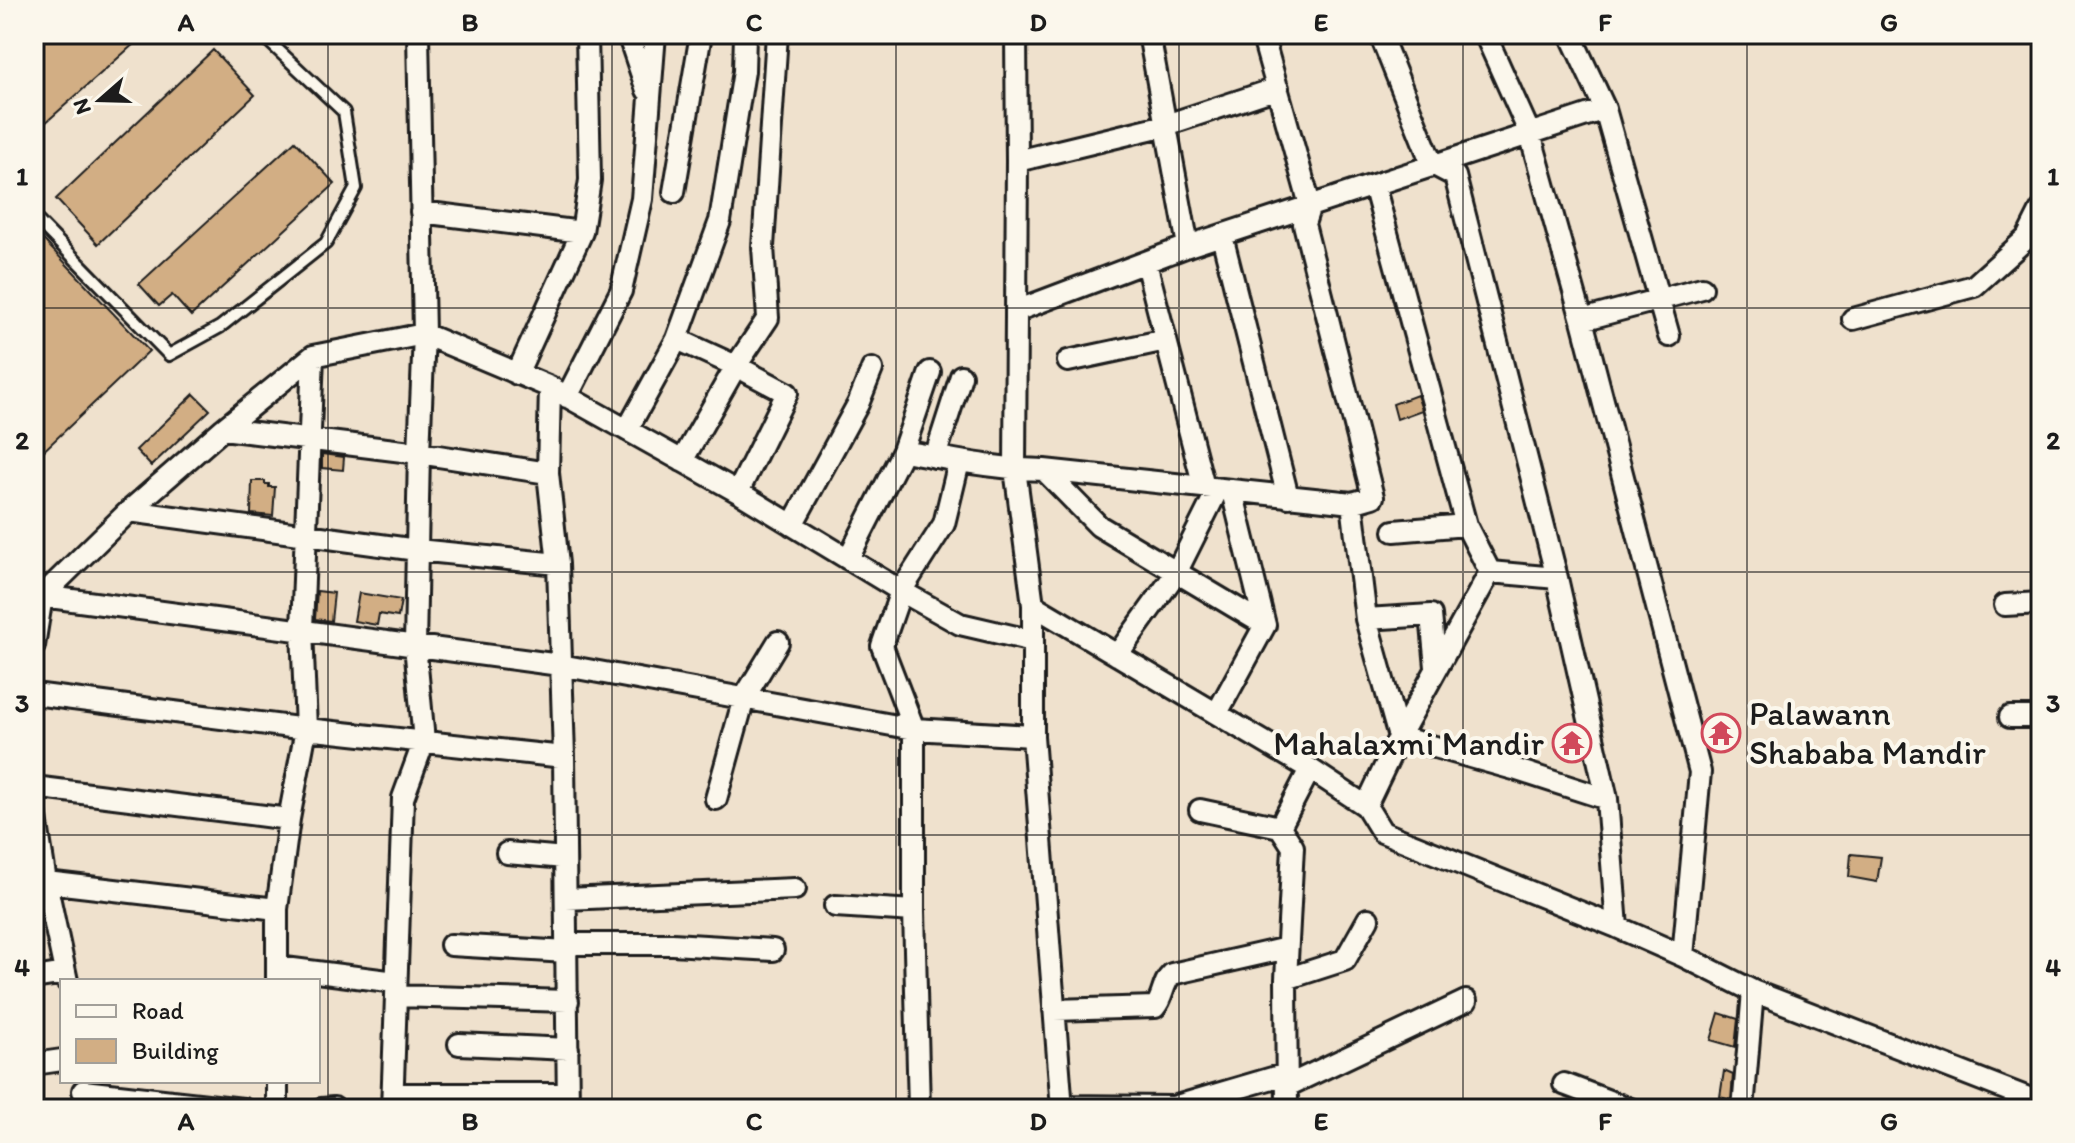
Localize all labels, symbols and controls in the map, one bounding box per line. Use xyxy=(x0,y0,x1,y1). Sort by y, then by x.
text: A xyxy=(177,6,195,38)
text: B xyxy=(462,6,479,38)
text: C xyxy=(746,6,763,38)
text: D xyxy=(1029,6,1047,38)
text: E xyxy=(1314,6,1328,38)
text: F xyxy=(1598,6,1612,38)
text: G xyxy=(1880,6,1898,38)
north arrow xyxy=(60,60,140,140)
text: N xyxy=(66,95,97,118)
text: 1 xyxy=(16,160,28,192)
text: 1 xyxy=(2047,160,2059,192)
text: 2 xyxy=(15,424,29,456)
text: 2 xyxy=(2046,424,2060,456)
text: 3 xyxy=(15,687,29,719)
text: 3 xyxy=(2046,687,2060,719)
place label: Palawann Shababa Mandir xyxy=(1749,693,1986,773)
temple icon: Palawann Shababa Mandir xyxy=(1700,712,1742,754)
temple icon: Mahalaxmi Mandir xyxy=(1551,722,1593,764)
place label: Mahalaxmi Mandir xyxy=(1273,723,1544,764)
text: 4 xyxy=(14,951,30,983)
text: 4 xyxy=(2045,951,2061,983)
legend xyxy=(60,979,320,1083)
text: Road xyxy=(132,996,184,1025)
text: Building xyxy=(132,1036,219,1065)
text: A xyxy=(177,1105,195,1137)
text: B xyxy=(462,1105,479,1137)
text: C xyxy=(746,1105,763,1137)
text: D xyxy=(1029,1105,1047,1137)
text: E xyxy=(1314,1105,1328,1137)
text: F xyxy=(1598,1105,1612,1137)
text: G xyxy=(1880,1105,1898,1137)

